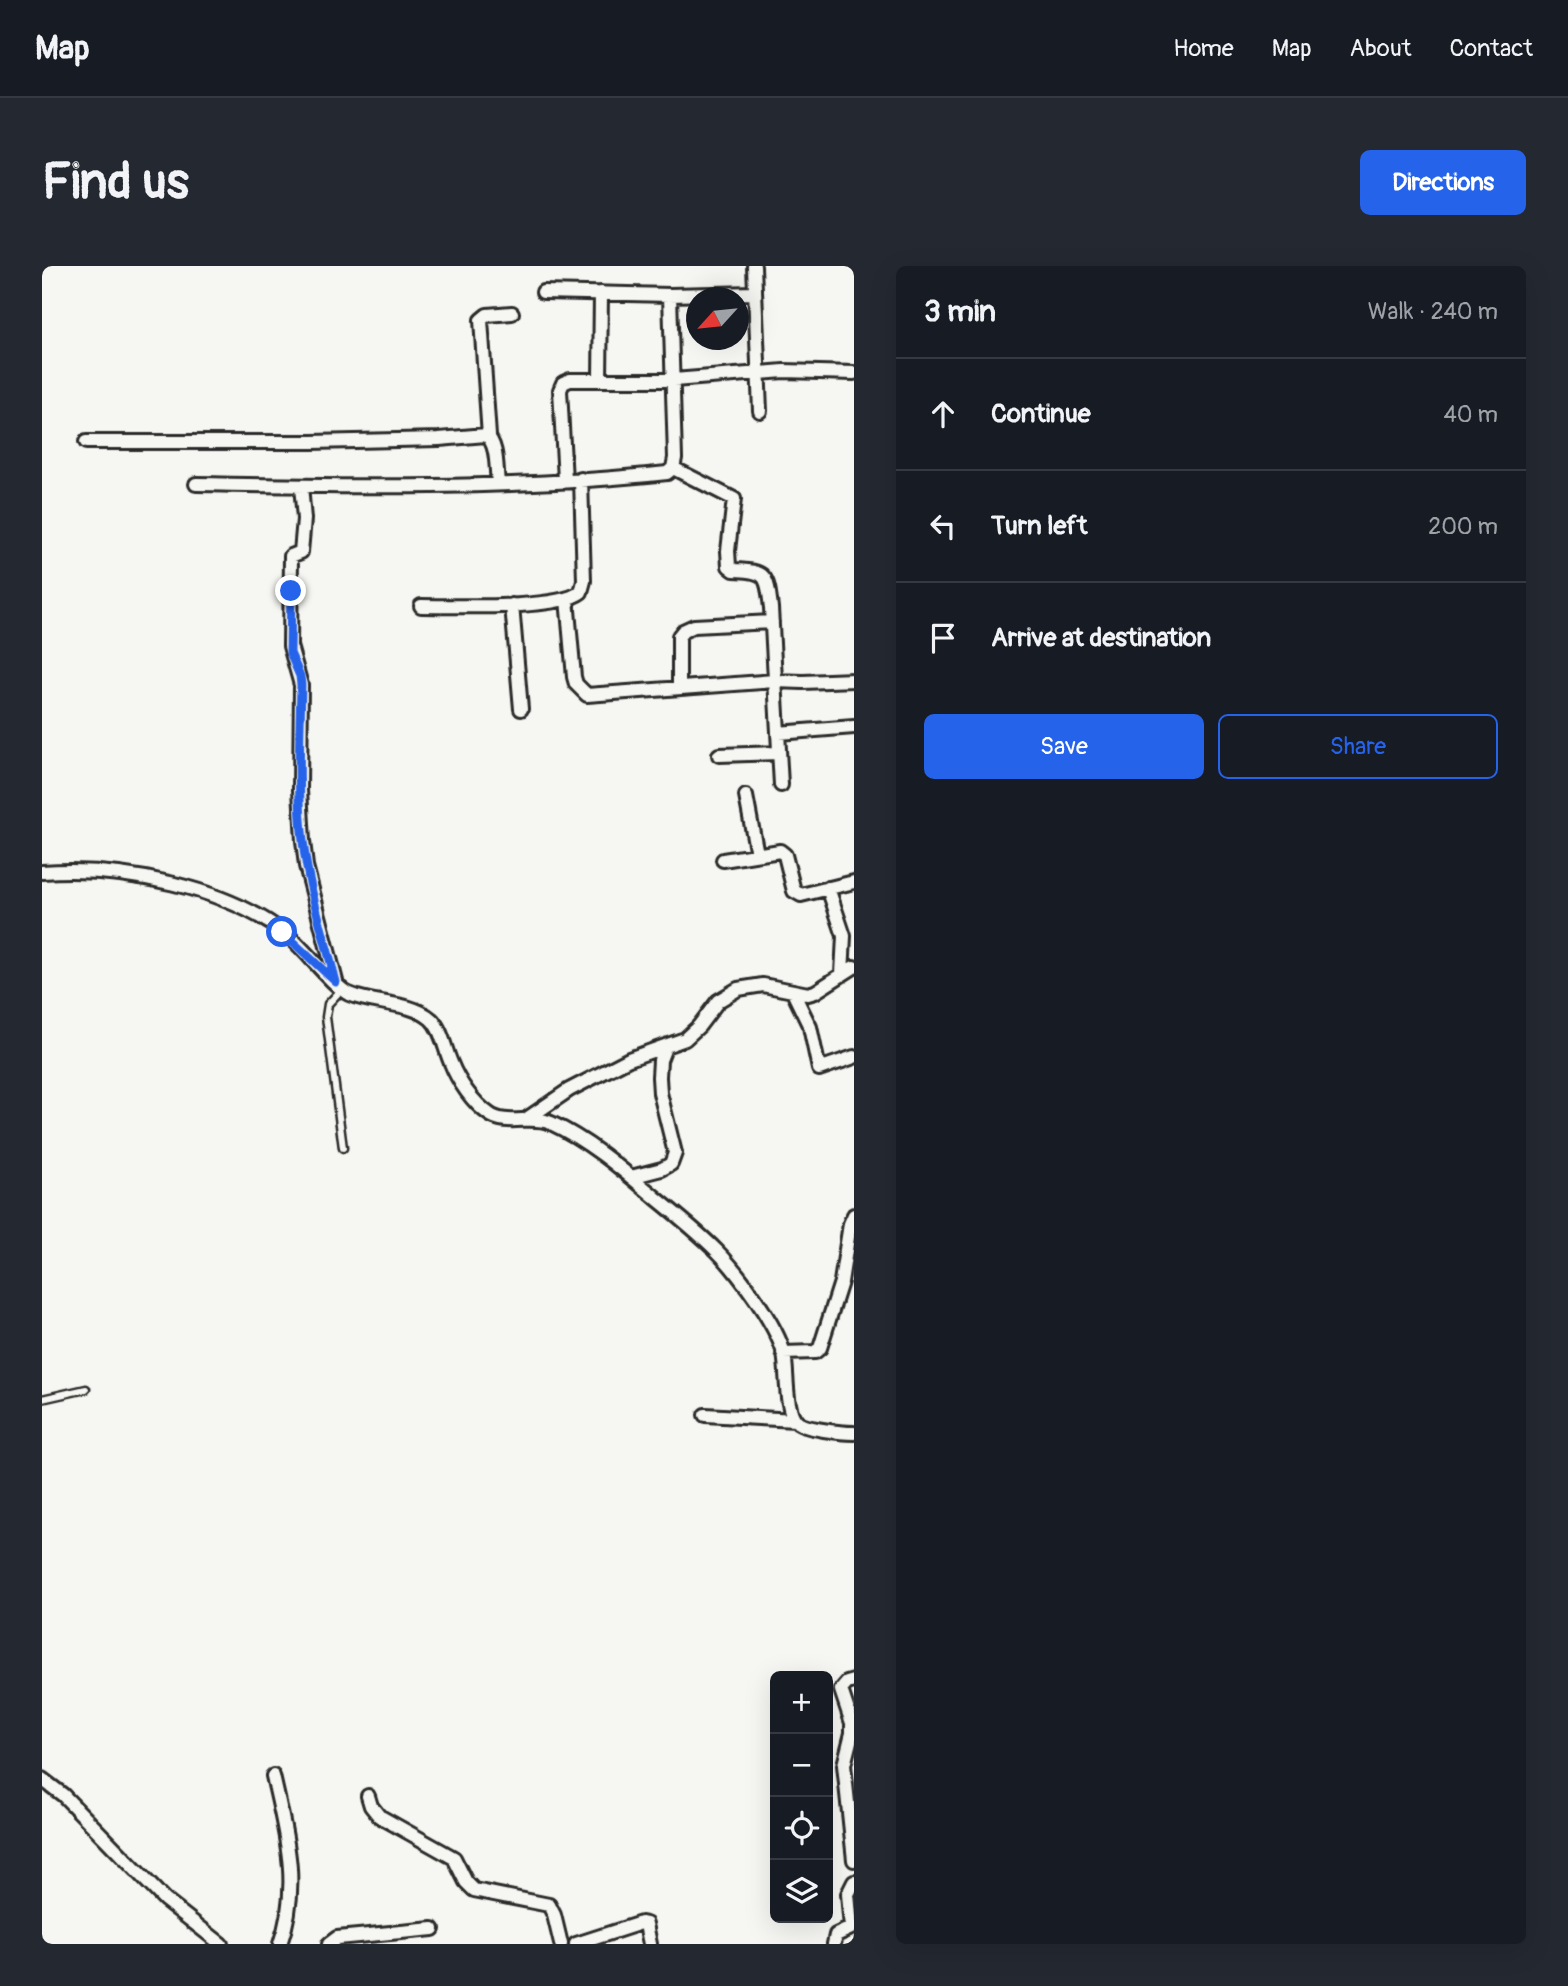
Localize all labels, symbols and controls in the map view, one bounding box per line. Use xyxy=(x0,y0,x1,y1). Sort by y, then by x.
text: Map xyxy=(35,28,90,69)
text: Home xyxy=(1173,34,1234,63)
text: Map xyxy=(1272,34,1312,63)
text: About xyxy=(1350,34,1412,63)
text: Contact xyxy=(1450,34,1533,63)
button: Directions xyxy=(1360,150,1526,215)
text: Find us xyxy=(42,152,189,213)
north arrow xyxy=(686,287,749,350)
text: 3 min xyxy=(924,293,996,330)
text: Walk · 240 m xyxy=(1368,297,1498,326)
icon: ahead xyxy=(924,395,962,433)
text: Continue xyxy=(991,398,1091,430)
text: 40 m xyxy=(1444,400,1498,429)
icon: left xyxy=(924,507,962,545)
text: Turn left xyxy=(991,510,1087,542)
text: 200 m xyxy=(1428,512,1498,541)
route end xyxy=(275,575,306,606)
icon: arrive xyxy=(924,619,962,657)
text: Arrive at destination xyxy=(991,622,1211,654)
button: Save xyxy=(924,714,1204,779)
button: Share xyxy=(1218,714,1498,779)
route start xyxy=(266,916,297,947)
map controls xyxy=(770,1671,833,1923)
button: + xyxy=(770,1671,833,1734)
button: − xyxy=(770,1734,833,1797)
button: locate xyxy=(770,1797,833,1860)
button: layers xyxy=(770,1860,833,1923)

